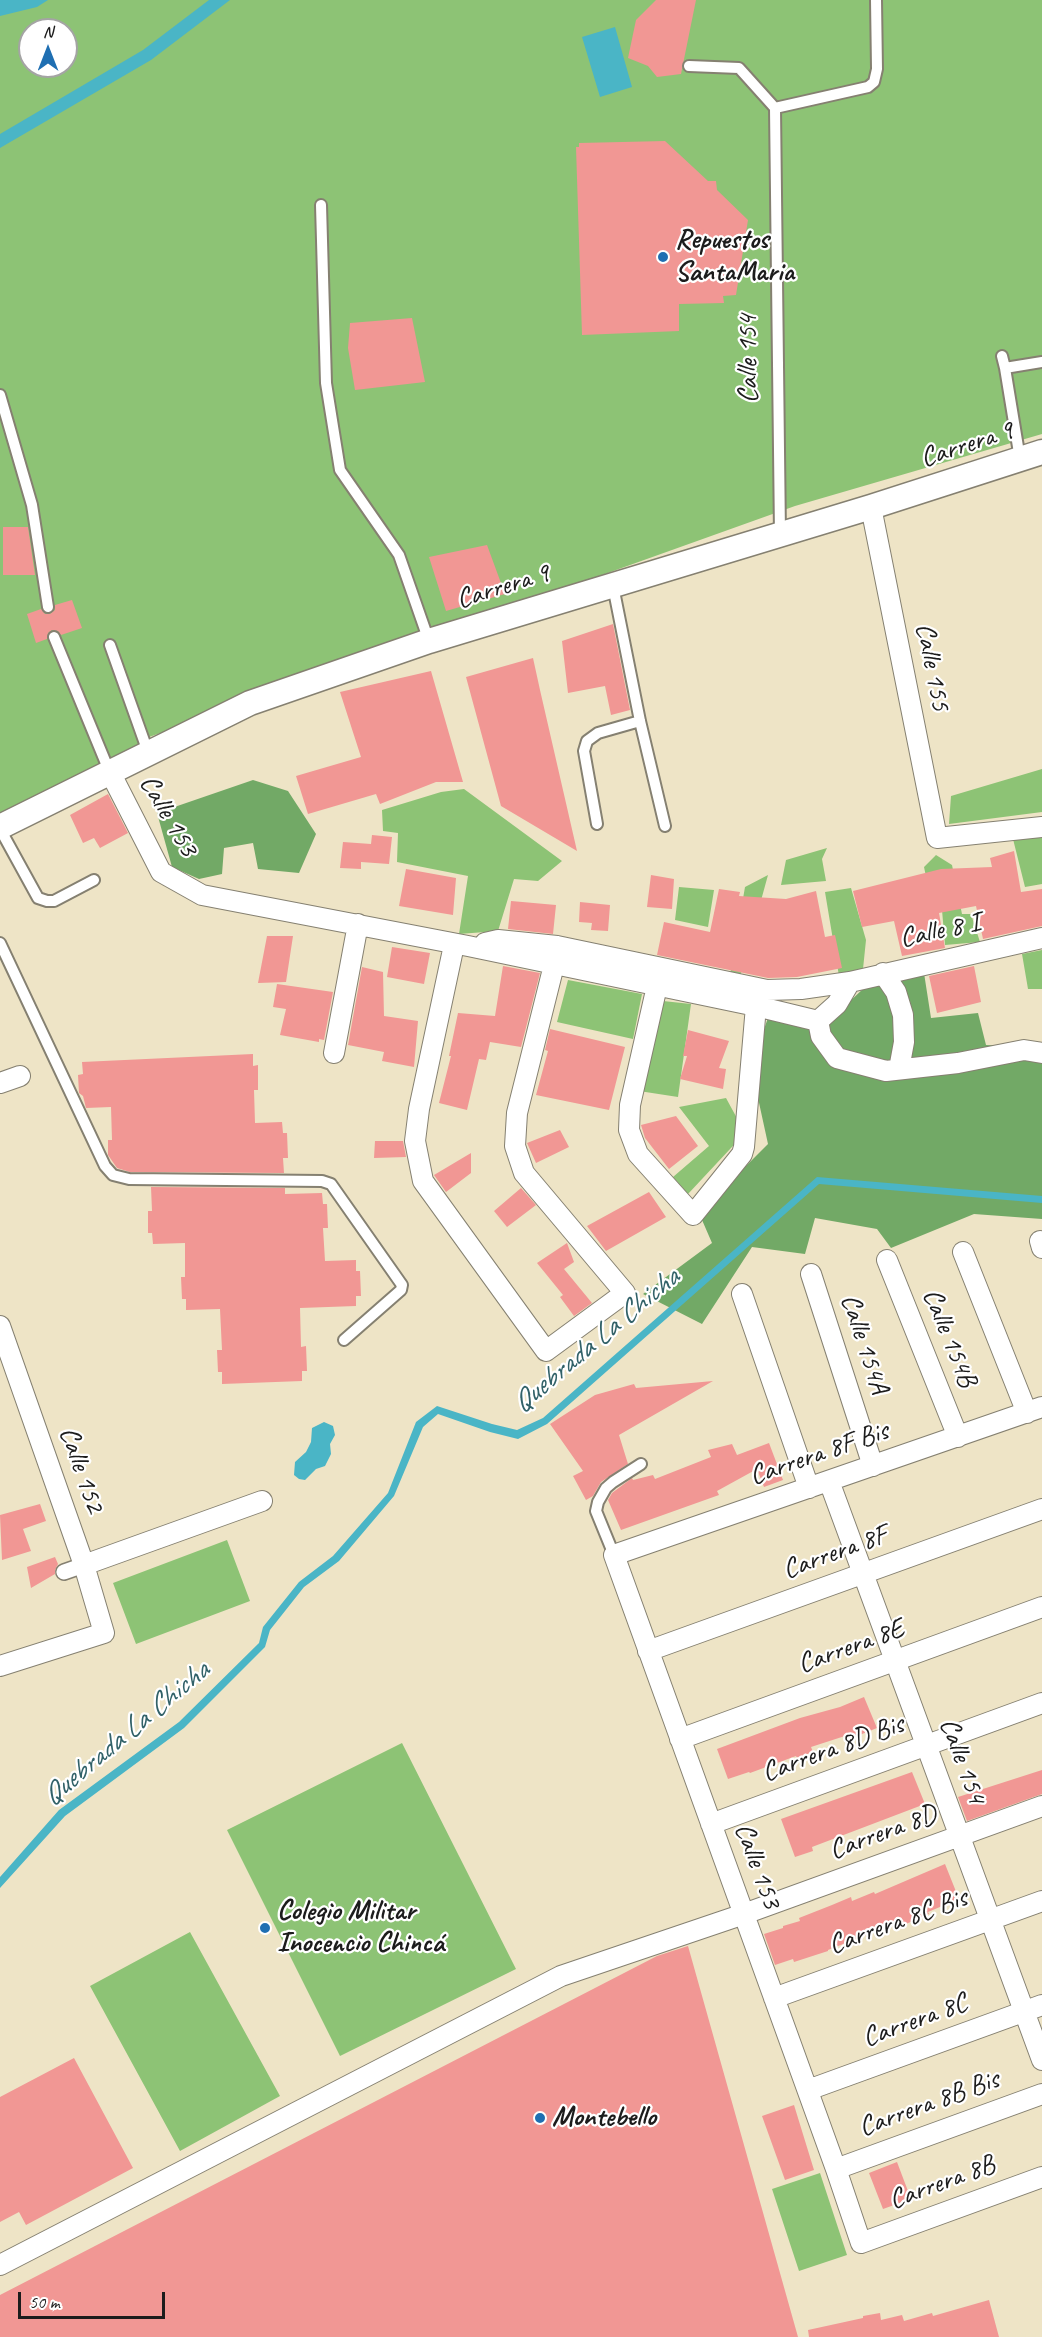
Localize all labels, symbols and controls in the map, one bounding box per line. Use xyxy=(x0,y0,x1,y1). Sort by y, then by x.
north arrow xyxy=(18,18,78,78)
text: N xyxy=(43,22,53,42)
place label: Repuestos SantaMaria xyxy=(675,224,794,290)
marker: Repuestos SantaMaria xyxy=(656,250,670,264)
street label: Calle 154 xyxy=(732,315,766,403)
street label: Carrera 9 xyxy=(916,414,1018,476)
street label: Carrera 9 xyxy=(452,557,554,617)
street label: Calle 155 xyxy=(907,620,957,714)
street label: Calle 153 xyxy=(131,769,205,863)
street label: Calle 8 I xyxy=(897,906,983,956)
water label: Quebrada La Chicha xyxy=(505,1261,687,1421)
street label: Calle 154B xyxy=(914,1284,984,1392)
street label: Calle 154A xyxy=(832,1290,896,1398)
street label: Carrera 8F Bis xyxy=(745,1415,893,1493)
street label: Calle 152 xyxy=(51,1423,111,1517)
street label: Carrera 8F xyxy=(778,1519,892,1587)
street label: Carrera 8E xyxy=(793,1612,909,1682)
water label: Quebrada La Chicha xyxy=(35,1654,217,1814)
street label: Carrera 8D Bis xyxy=(758,1708,908,1790)
street label: Calle 154 xyxy=(931,1714,993,1808)
street label: Carrera 8D xyxy=(825,1798,941,1868)
street label: Calle 153 xyxy=(726,1819,788,1913)
street label: Carrera 8C Bis xyxy=(824,1881,972,1963)
place label: Colegio Militar Inocencio Chincá xyxy=(277,1895,444,1961)
marker: Colegio Militar Inocencio Chincá xyxy=(258,1921,272,1935)
street label: Carrera 8C xyxy=(858,1987,972,2055)
street label: Carrera 8B Bis xyxy=(854,2063,1004,2145)
place label: Montebello xyxy=(552,2101,656,2135)
marker: Montebello xyxy=(533,2111,547,2125)
street label: Carrera 8B xyxy=(884,2148,1000,2218)
scale bar xyxy=(21,2280,168,2318)
text: 50 m xyxy=(29,2291,60,2313)

